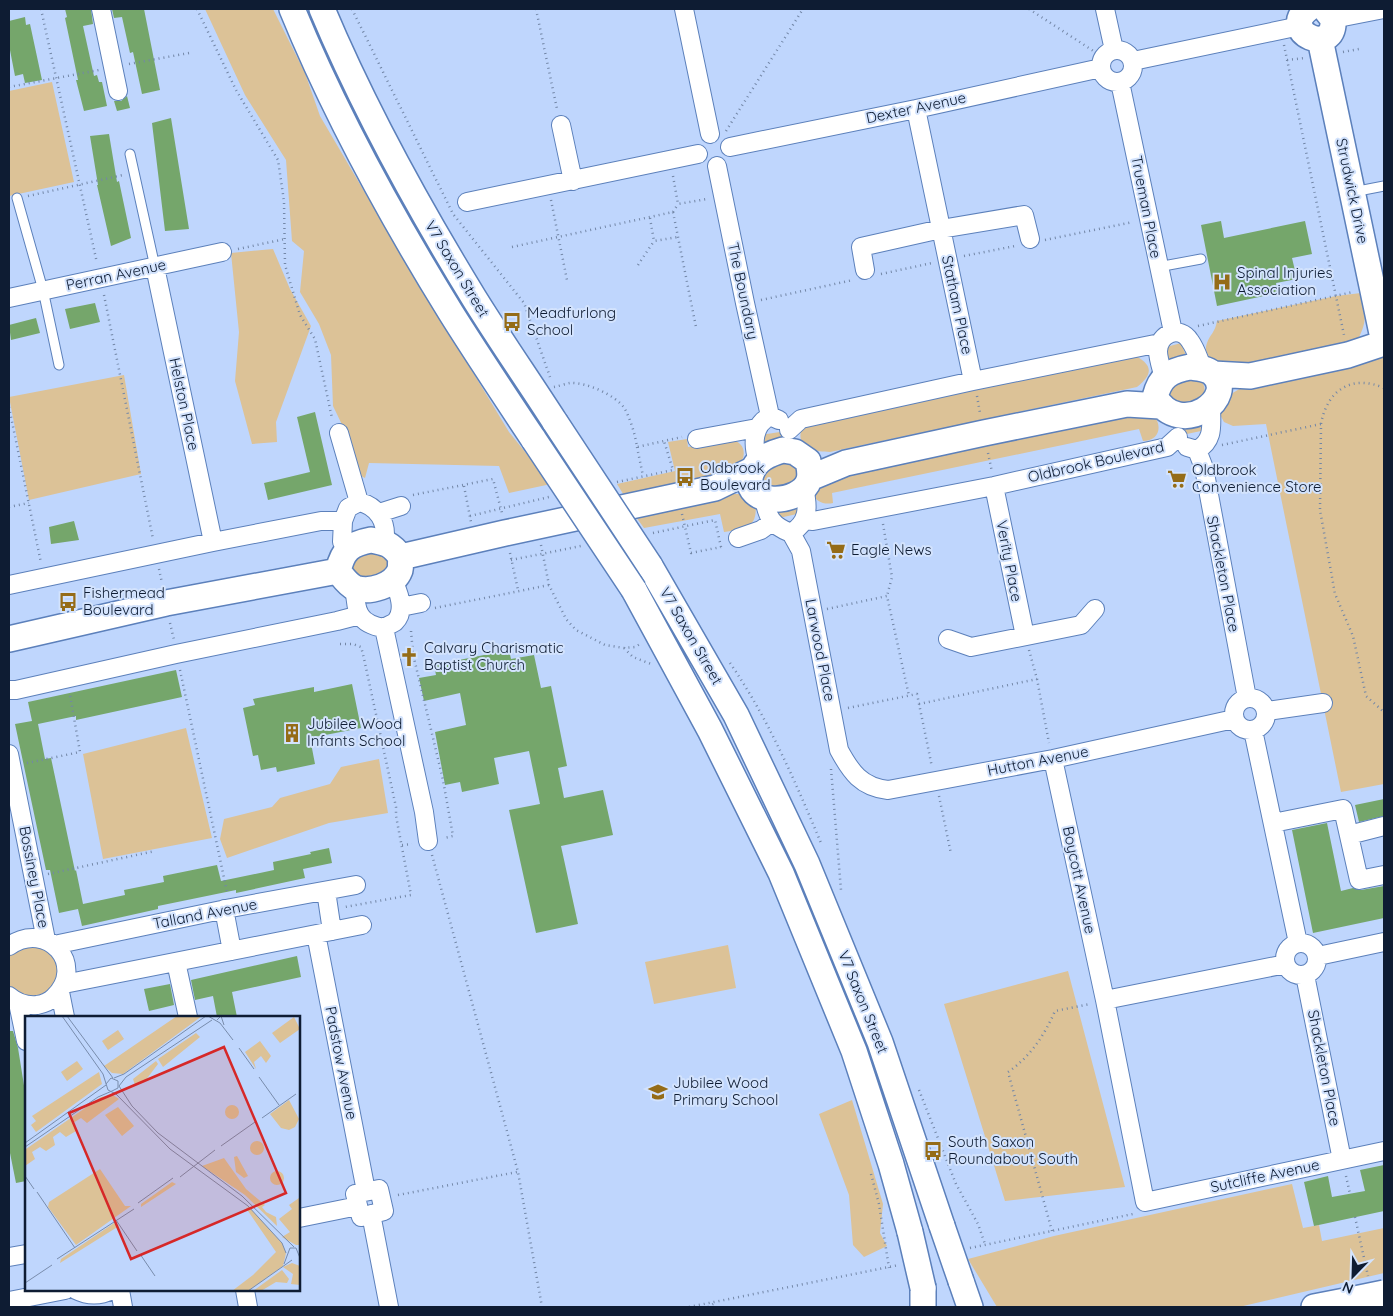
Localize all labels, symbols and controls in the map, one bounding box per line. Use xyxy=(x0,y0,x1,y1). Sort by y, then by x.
street label: Dexter Avenue xyxy=(864,88,968,127)
street label: Strudwick Drive xyxy=(1332,136,1373,245)
street label: Trueman Place xyxy=(1127,154,1166,260)
street label: V7 Saxon Street xyxy=(421,217,494,320)
street label: The Boundary xyxy=(724,241,763,341)
street label: Statham Place xyxy=(938,254,977,356)
street label: Perran Avenue xyxy=(64,255,168,294)
place label: Spinal Injuries Association xyxy=(1237,263,1333,299)
hospital icon: Spinal Injuries Association xyxy=(1211,271,1233,293)
place label: Meadfurlong School xyxy=(527,303,616,339)
bus stop icon: Meadfurlong School xyxy=(501,311,523,333)
street label: Helston Place xyxy=(165,356,204,452)
street label: Oldbrook Boulevard xyxy=(1026,437,1166,486)
place label: Oldbrook Boulevard xyxy=(700,458,771,494)
place label: Oldbrook Convenience Store xyxy=(1192,460,1322,496)
bus stop icon: Oldbrook Boulevard xyxy=(674,466,696,488)
supermarket icon: Oldbrook Convenience Store xyxy=(1166,468,1188,490)
street label: Shackleton Place xyxy=(1203,514,1244,634)
street label: Verity Place xyxy=(992,519,1027,603)
supermarket icon: Eagle News xyxy=(825,539,847,561)
place label: Eagle News xyxy=(851,540,931,559)
place label: Fishermead Boulevard xyxy=(83,583,165,619)
street label: V7 Saxon Street xyxy=(656,584,727,688)
bus stop icon: Fishermead Boulevard xyxy=(57,591,79,613)
street label: Larwood Place xyxy=(801,597,840,703)
place label: Calvary Charismatic Baptist Church xyxy=(424,638,564,674)
church icon: Calvary Charismatic Baptist Church xyxy=(398,646,420,668)
place label: Jubilee Wood Infants School xyxy=(307,714,405,750)
building icon: Jubilee Wood Infants School xyxy=(281,722,303,744)
street label: Hutton Avenue xyxy=(986,741,1090,780)
street label: Bossiney Place xyxy=(15,824,54,930)
street label: Boycott Avenue xyxy=(1059,824,1100,936)
street label: Talland Avenue xyxy=(151,894,259,933)
street label: V7 Saxon Street xyxy=(834,948,893,1056)
street label: Padstow Avenue xyxy=(321,1005,362,1121)
street label: Shackleton Place xyxy=(1304,1008,1345,1128)
inset map xyxy=(25,1016,300,1291)
place label: Jubilee Wood Primary School xyxy=(673,1073,778,1109)
school or university icon: Jubilee Wood Primary School xyxy=(647,1081,669,1103)
place label: South Saxon Roundabout South xyxy=(948,1132,1078,1168)
bus stop icon: South Saxon Roundabout South xyxy=(922,1140,944,1162)
street label: Sutcliffe Avenue xyxy=(1209,1155,1321,1196)
north arrow xyxy=(1328,1251,1378,1301)
text: N xyxy=(1340,1278,1356,1298)

